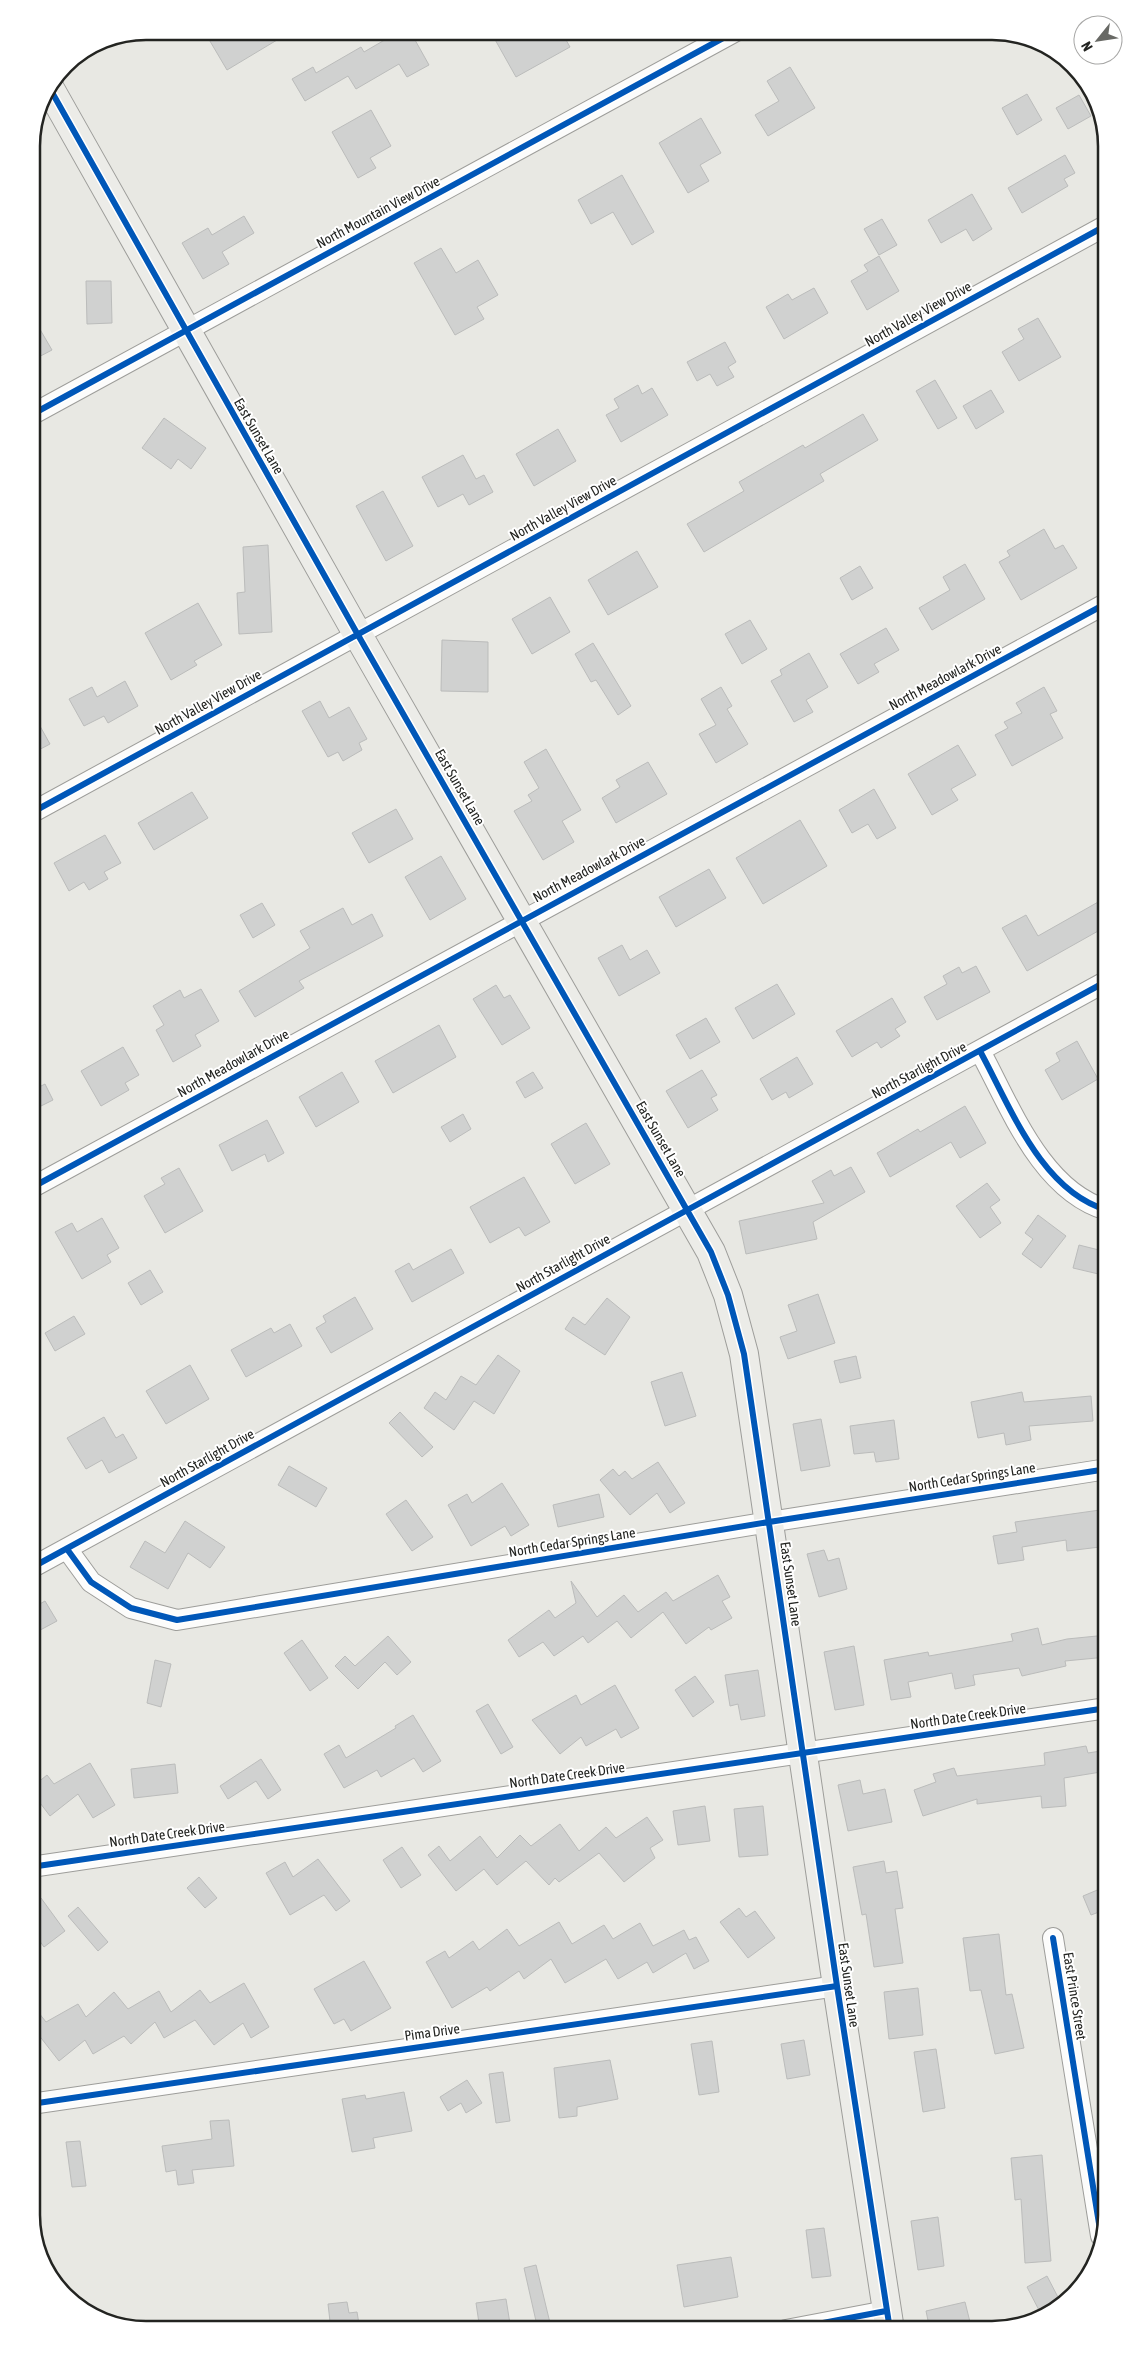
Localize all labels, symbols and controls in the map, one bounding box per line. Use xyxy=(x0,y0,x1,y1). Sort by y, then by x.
north arrow xyxy=(1073,15,1123,65)
text: N xyxy=(1078,39,1096,54)
street label: North Mountain View Drive xyxy=(314,173,442,251)
street label: North Valley View Drive xyxy=(862,278,974,350)
street label: East Sunset Lane xyxy=(231,395,287,477)
street label: North Valley View Drive xyxy=(507,472,619,544)
street label: North Meadowlark Drive xyxy=(886,641,1004,713)
street label: North Valley View Drive xyxy=(152,666,264,738)
street label: East Sunset Lane xyxy=(432,746,488,828)
street label: North Meadowlark Drive xyxy=(530,833,648,905)
street label: North Meadowlark Drive xyxy=(175,1026,291,1100)
street label: North Starlight Drive xyxy=(869,1038,969,1102)
street label: East Sunset Lane xyxy=(633,1098,689,1180)
street label: North Starlight Drive xyxy=(513,1231,613,1295)
street label: North Starlight Drive xyxy=(157,1426,257,1490)
street label: North Cedar Springs Lane xyxy=(908,1459,1036,1495)
street label: North Cedar Springs Lane xyxy=(508,1524,636,1560)
street label: East Sunset Lane xyxy=(777,1541,805,1627)
street label: North Date Creek Drive xyxy=(909,1700,1027,1732)
street label: North Date Creek Drive xyxy=(508,1759,626,1791)
street label: North Date Creek Drive xyxy=(108,1818,226,1850)
street label: East Sunset Lane xyxy=(835,1942,863,2028)
street label: East Prince Street xyxy=(1060,1951,1090,2041)
street label: Pima Drive xyxy=(403,2020,461,2044)

